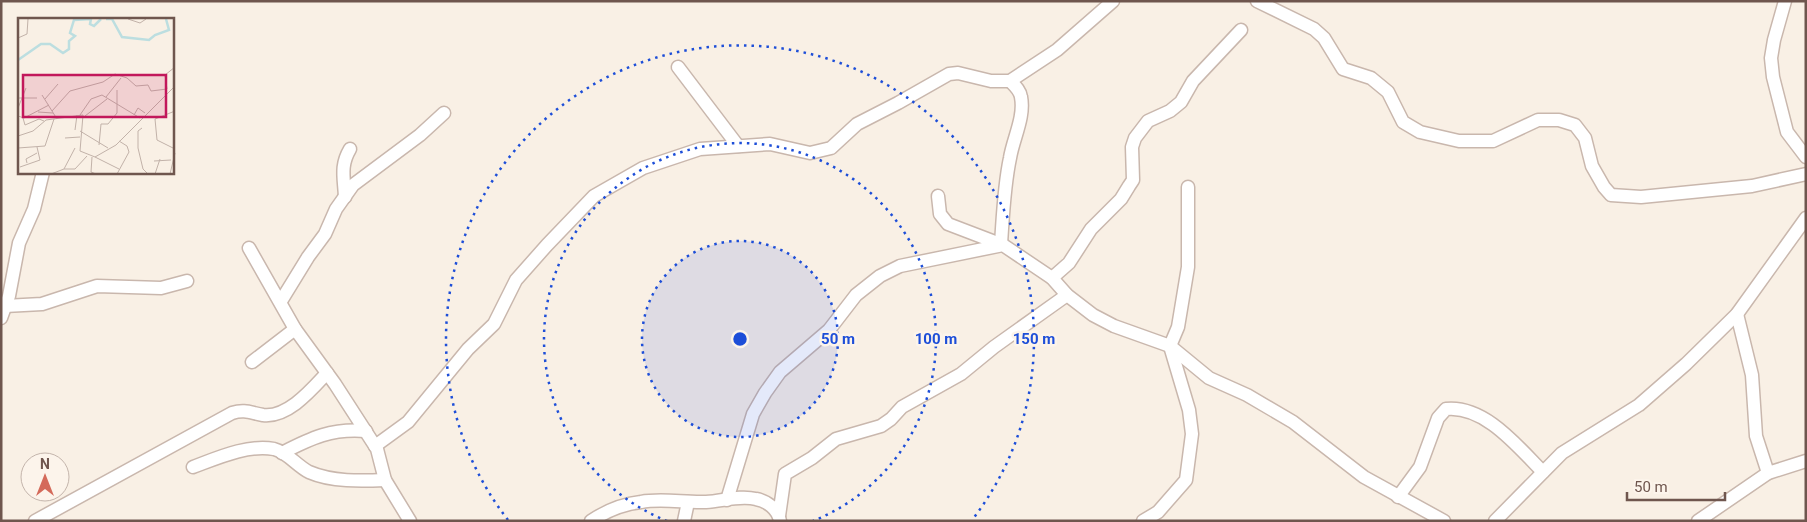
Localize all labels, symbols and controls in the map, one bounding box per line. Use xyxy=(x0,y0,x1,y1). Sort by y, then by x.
inset map xyxy=(18,18,174,174)
centre of rings xyxy=(731,330,749,348)
text: 50 m xyxy=(821,330,855,348)
text: 100 m xyxy=(915,330,957,348)
text: 150 m xyxy=(1013,330,1055,348)
north arrow xyxy=(20,452,70,502)
text: N xyxy=(40,456,50,472)
scale bar xyxy=(1627,470,1724,502)
text: 50 m xyxy=(1634,478,1668,496)

